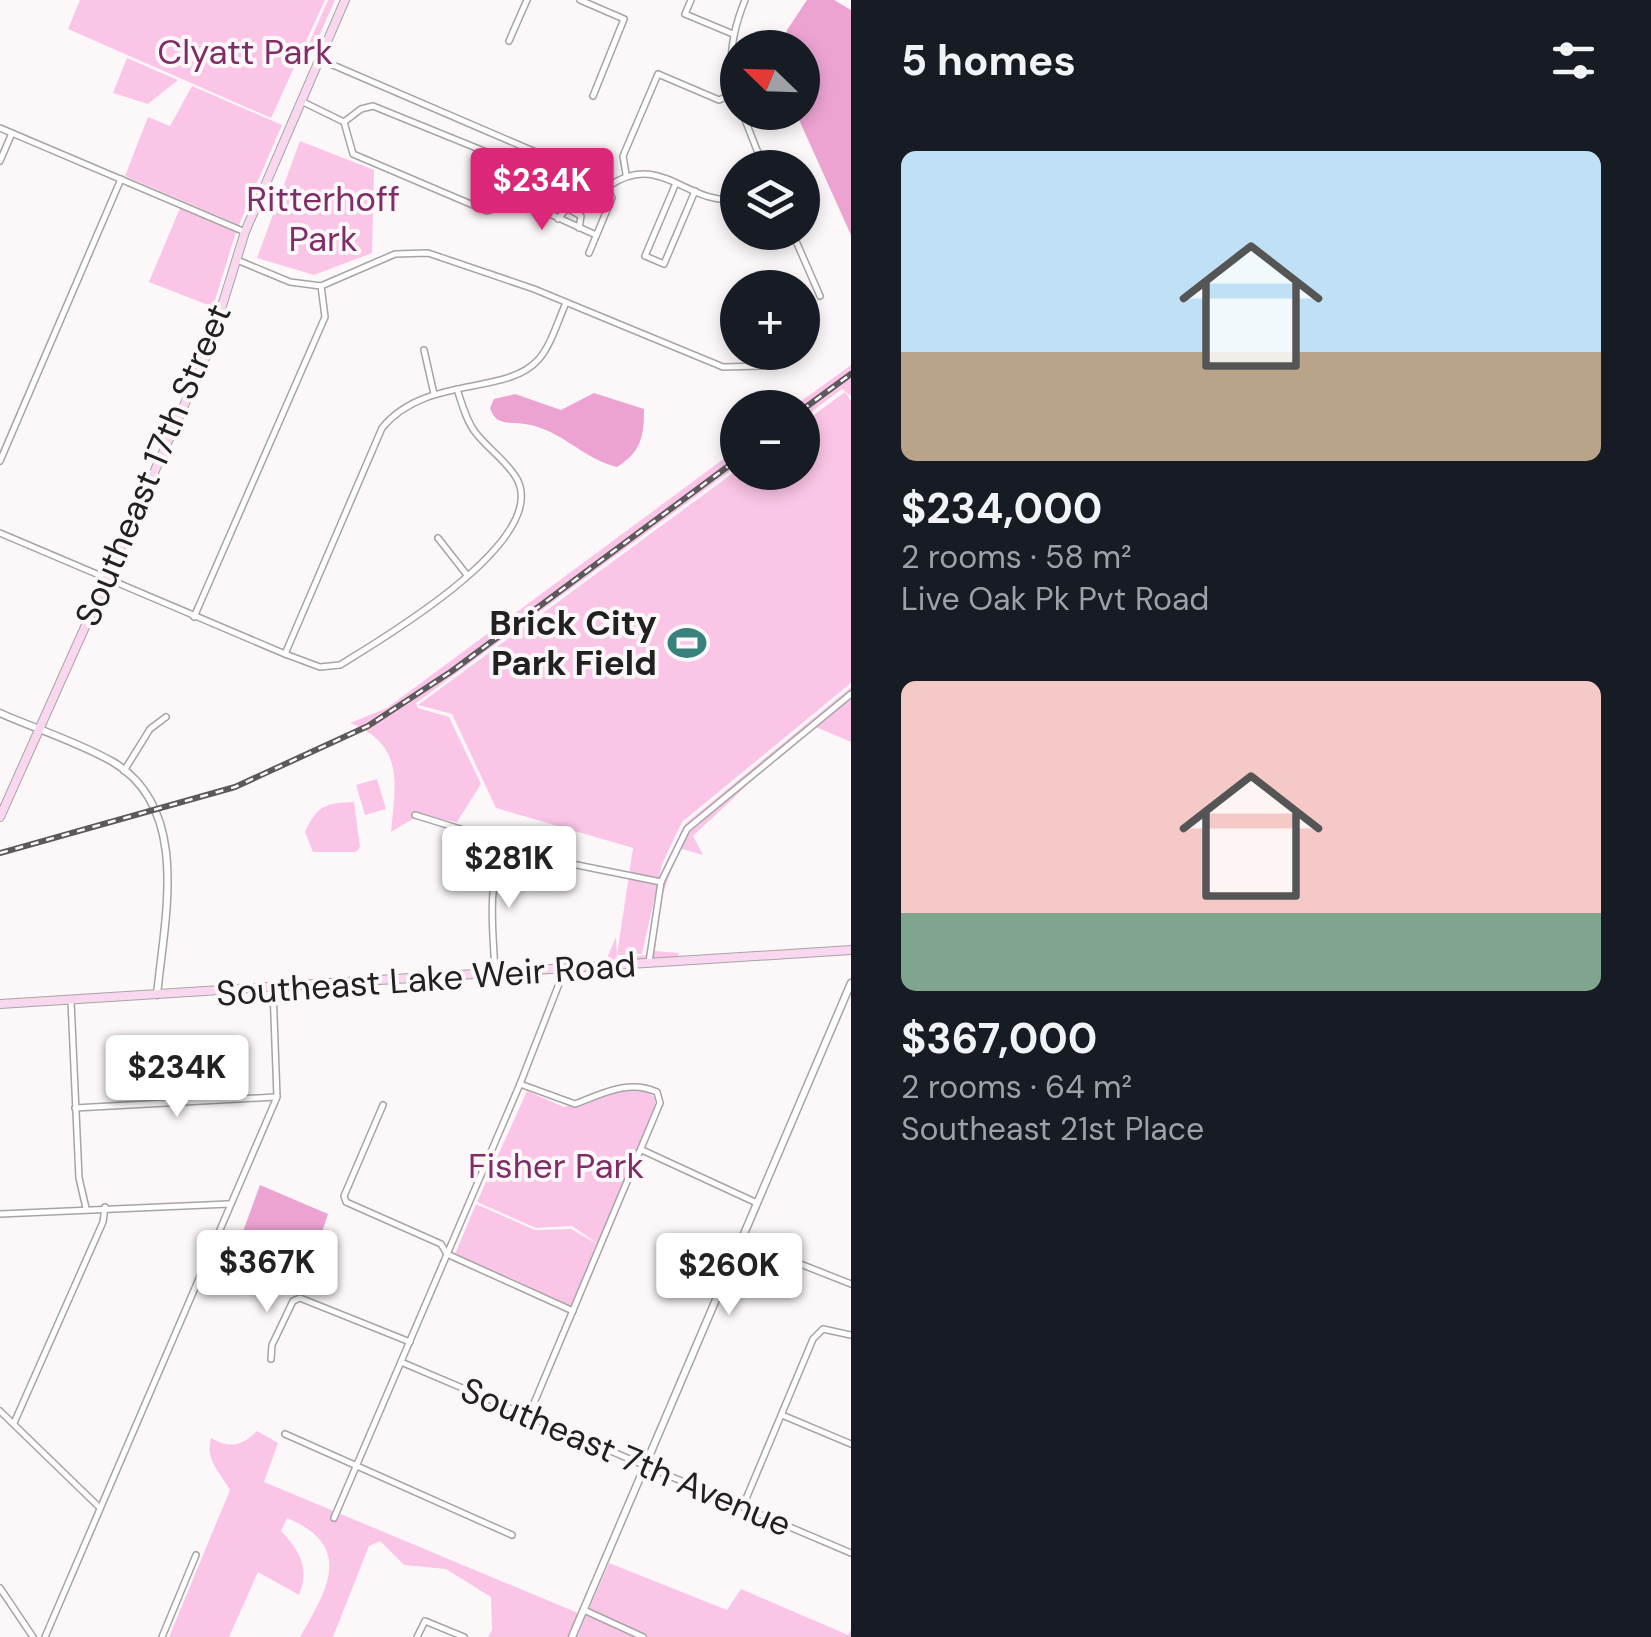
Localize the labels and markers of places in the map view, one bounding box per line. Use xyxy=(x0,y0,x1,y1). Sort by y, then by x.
pin: $234K xyxy=(472,148,612,233)
place label: Brick City Park Field xyxy=(489,600,657,686)
sports icon: Brick City Park Field xyxy=(666,622,708,664)
pin: $281K xyxy=(439,826,579,911)
pin: $234K xyxy=(107,1035,247,1120)
pin: $367K xyxy=(197,1230,337,1315)
pin: $260K xyxy=(659,1233,799,1318)

